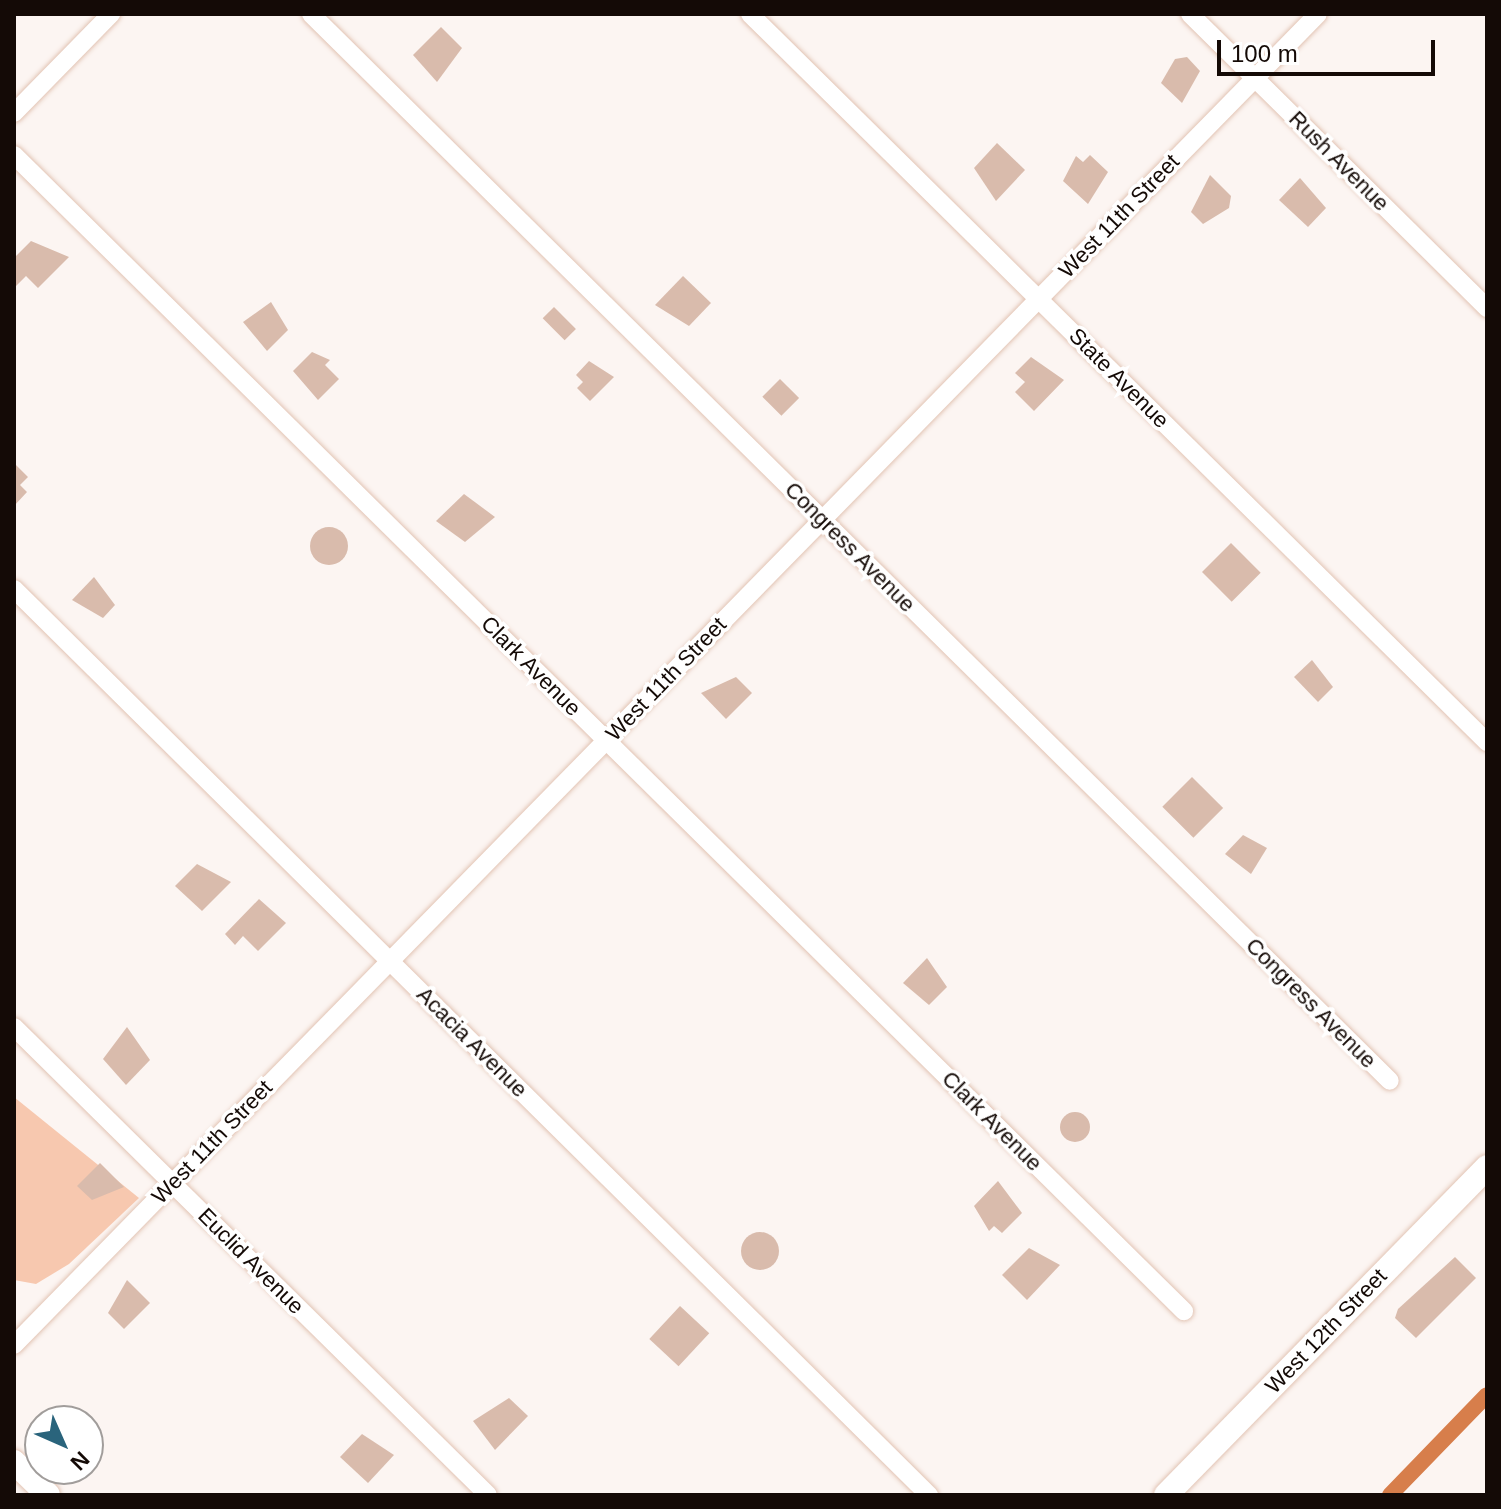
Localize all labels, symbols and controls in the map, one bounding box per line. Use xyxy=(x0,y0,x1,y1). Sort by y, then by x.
scale bar xyxy=(1221,24,1439,74)
text: 100 m xyxy=(1231,40,1298,67)
street label: Rush Avenue xyxy=(1283,105,1395,217)
street label: West 11th Street xyxy=(1053,149,1185,283)
street label: State Avenue xyxy=(1063,322,1175,434)
street label: Congress Avenue xyxy=(779,476,921,618)
street label: Clark Avenue xyxy=(475,610,587,722)
street label: West 11th Street xyxy=(600,612,732,746)
street label: Congress Avenue xyxy=(1240,932,1382,1074)
street label: Acacia Avenue xyxy=(411,981,533,1103)
street label: Clark Avenue xyxy=(936,1065,1048,1177)
street label: West 11th Street xyxy=(146,1075,278,1209)
street label: Euclid Avenue xyxy=(192,1202,310,1320)
street label: West 12th Street xyxy=(1260,1263,1392,1399)
north arrow xyxy=(24,1405,104,1485)
text: N xyxy=(65,1446,94,1475)

